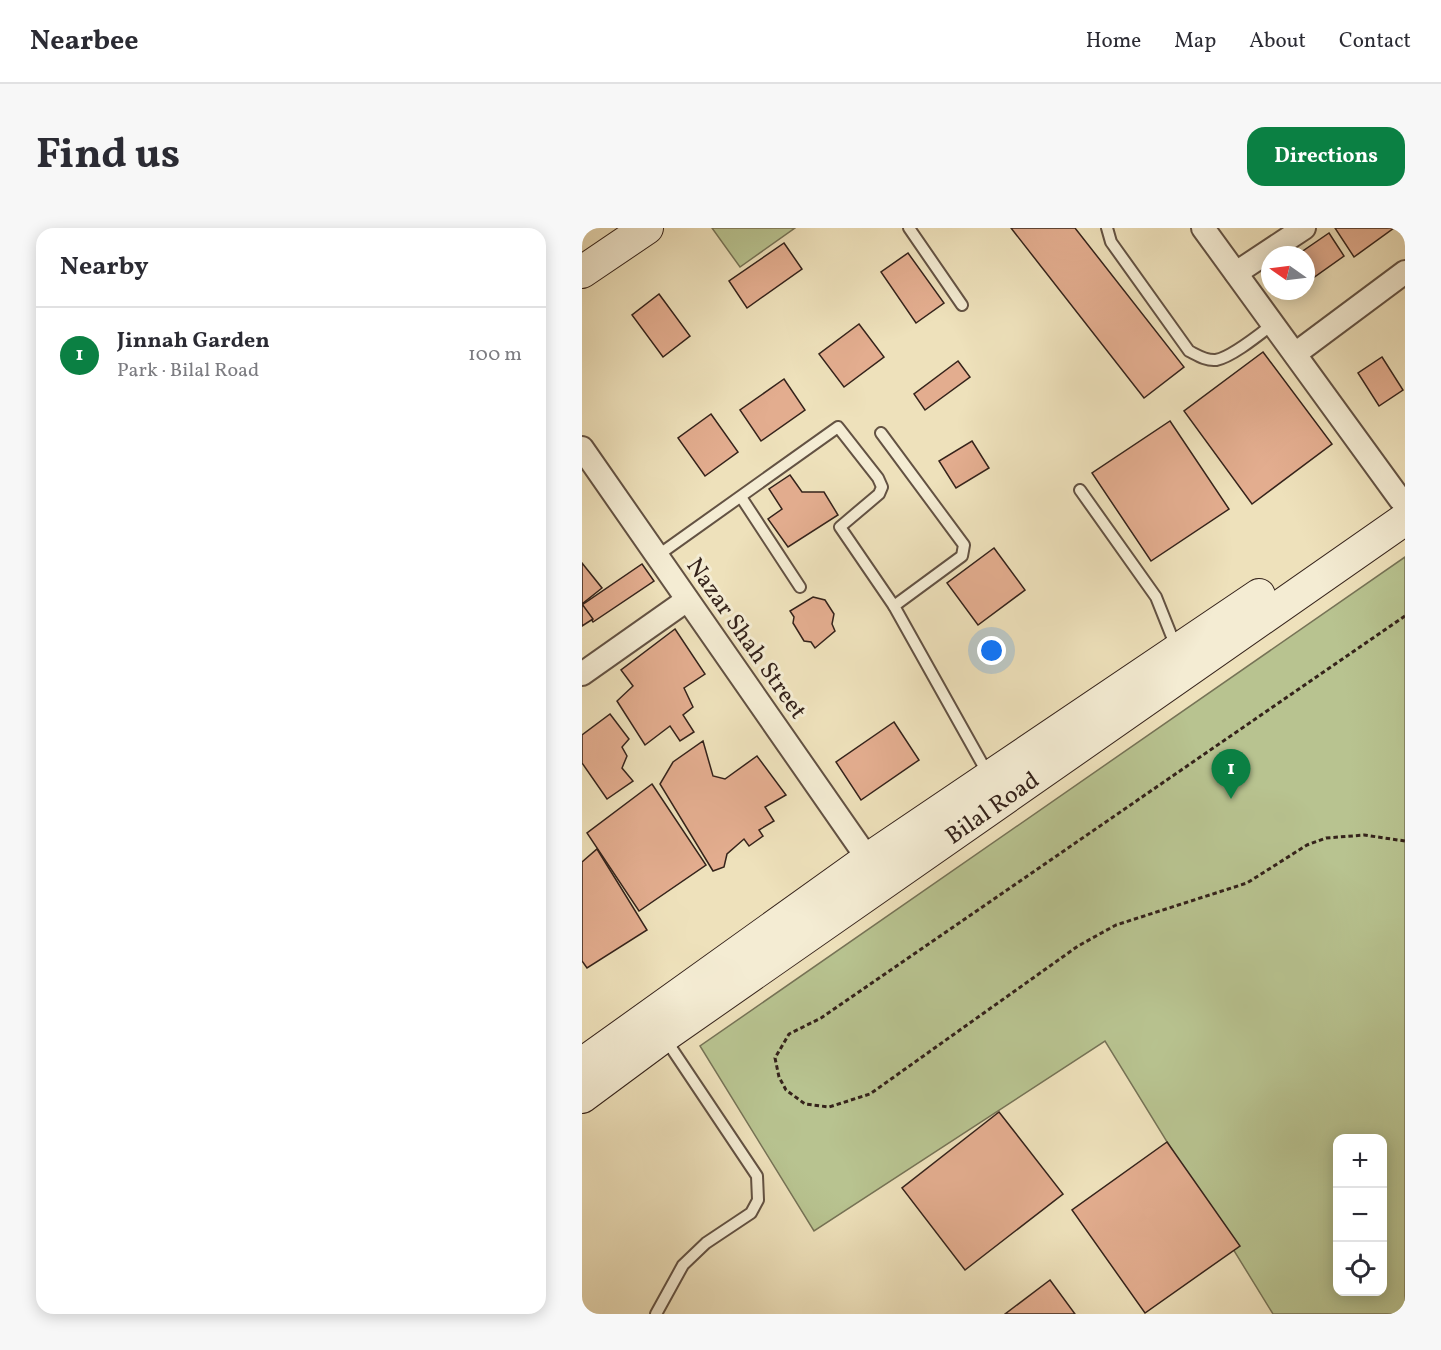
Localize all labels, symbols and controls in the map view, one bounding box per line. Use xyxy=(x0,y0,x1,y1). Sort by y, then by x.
text: Nearbee xyxy=(30,22,139,61)
text: Home xyxy=(1086,27,1141,56)
text: Map xyxy=(1174,27,1216,56)
text: About xyxy=(1249,27,1306,56)
text: Contact xyxy=(1339,27,1411,56)
text: Find us xyxy=(36,127,180,186)
button: Directions xyxy=(1247,127,1405,186)
north arrow xyxy=(1261,246,1315,300)
text: Nearby xyxy=(60,249,149,285)
text: Jinnah Garden xyxy=(117,326,270,357)
text: 1 xyxy=(75,341,84,369)
text: 100 m xyxy=(468,341,522,369)
text: Park · Bilal Road xyxy=(117,357,259,385)
street label: Nazar Shah Street xyxy=(677,552,814,727)
your location xyxy=(977,636,1006,665)
pin: 1 xyxy=(1212,750,1250,799)
street label: Bilal Road xyxy=(939,764,1047,854)
map controls xyxy=(1333,1134,1387,1296)
button: + xyxy=(1333,1134,1387,1188)
button: − xyxy=(1333,1188,1387,1242)
button: locate xyxy=(1333,1242,1387,1296)

